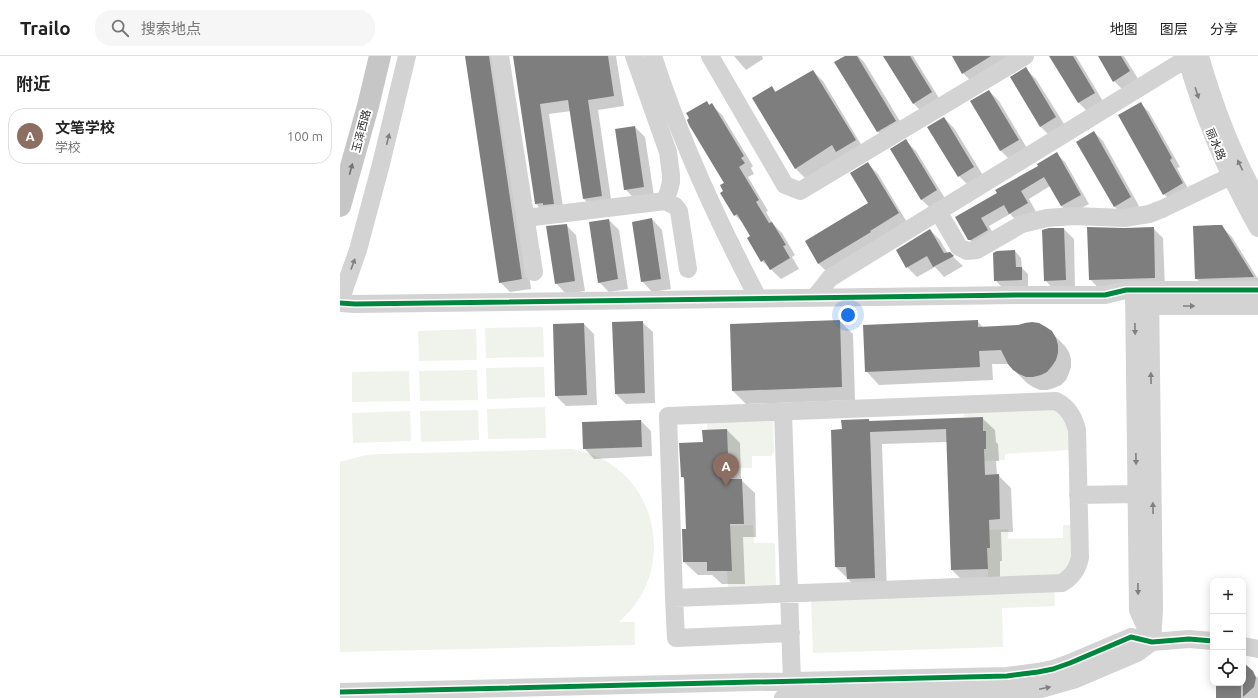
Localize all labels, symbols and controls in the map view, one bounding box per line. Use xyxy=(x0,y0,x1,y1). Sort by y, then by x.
search box xyxy=(95,10,375,46)
text: Trailo xyxy=(20,17,71,39)
icon: search xyxy=(109,17,131,39)
text: 搜索地点 xyxy=(141,20,201,37)
text: 地图 xyxy=(1110,21,1138,37)
text: 图层 xyxy=(1160,21,1188,37)
text: 分享 xyxy=(1210,21,1238,37)
text: 附近 xyxy=(16,74,50,93)
one-way arrow xyxy=(1194,88,1200,100)
street label: 玉泽西路 xyxy=(350,108,372,154)
text: 文笔学校 xyxy=(55,119,115,136)
street label: 丽水路 xyxy=(1204,126,1228,162)
text: A xyxy=(25,129,35,143)
text: 100 m xyxy=(287,129,323,143)
one-way arrow xyxy=(385,133,391,145)
text: 学校 xyxy=(55,140,81,154)
one-way arrow xyxy=(1237,159,1243,171)
one-way arrow xyxy=(348,163,354,175)
one-way arrow xyxy=(351,258,357,270)
one-way arrow xyxy=(1183,303,1196,309)
your location xyxy=(838,305,858,325)
one-way arrow xyxy=(1132,323,1138,336)
one-way arrow xyxy=(1148,371,1154,384)
pin: A xyxy=(713,453,739,486)
one-way arrow xyxy=(1133,453,1139,466)
one-way arrow xyxy=(1150,501,1156,514)
map controls xyxy=(1210,578,1246,686)
button: + xyxy=(1210,578,1246,614)
one-way arrow xyxy=(1135,583,1141,596)
button: − xyxy=(1210,614,1246,650)
button: locate xyxy=(1210,650,1246,686)
one-way arrow xyxy=(1039,684,1051,690)

